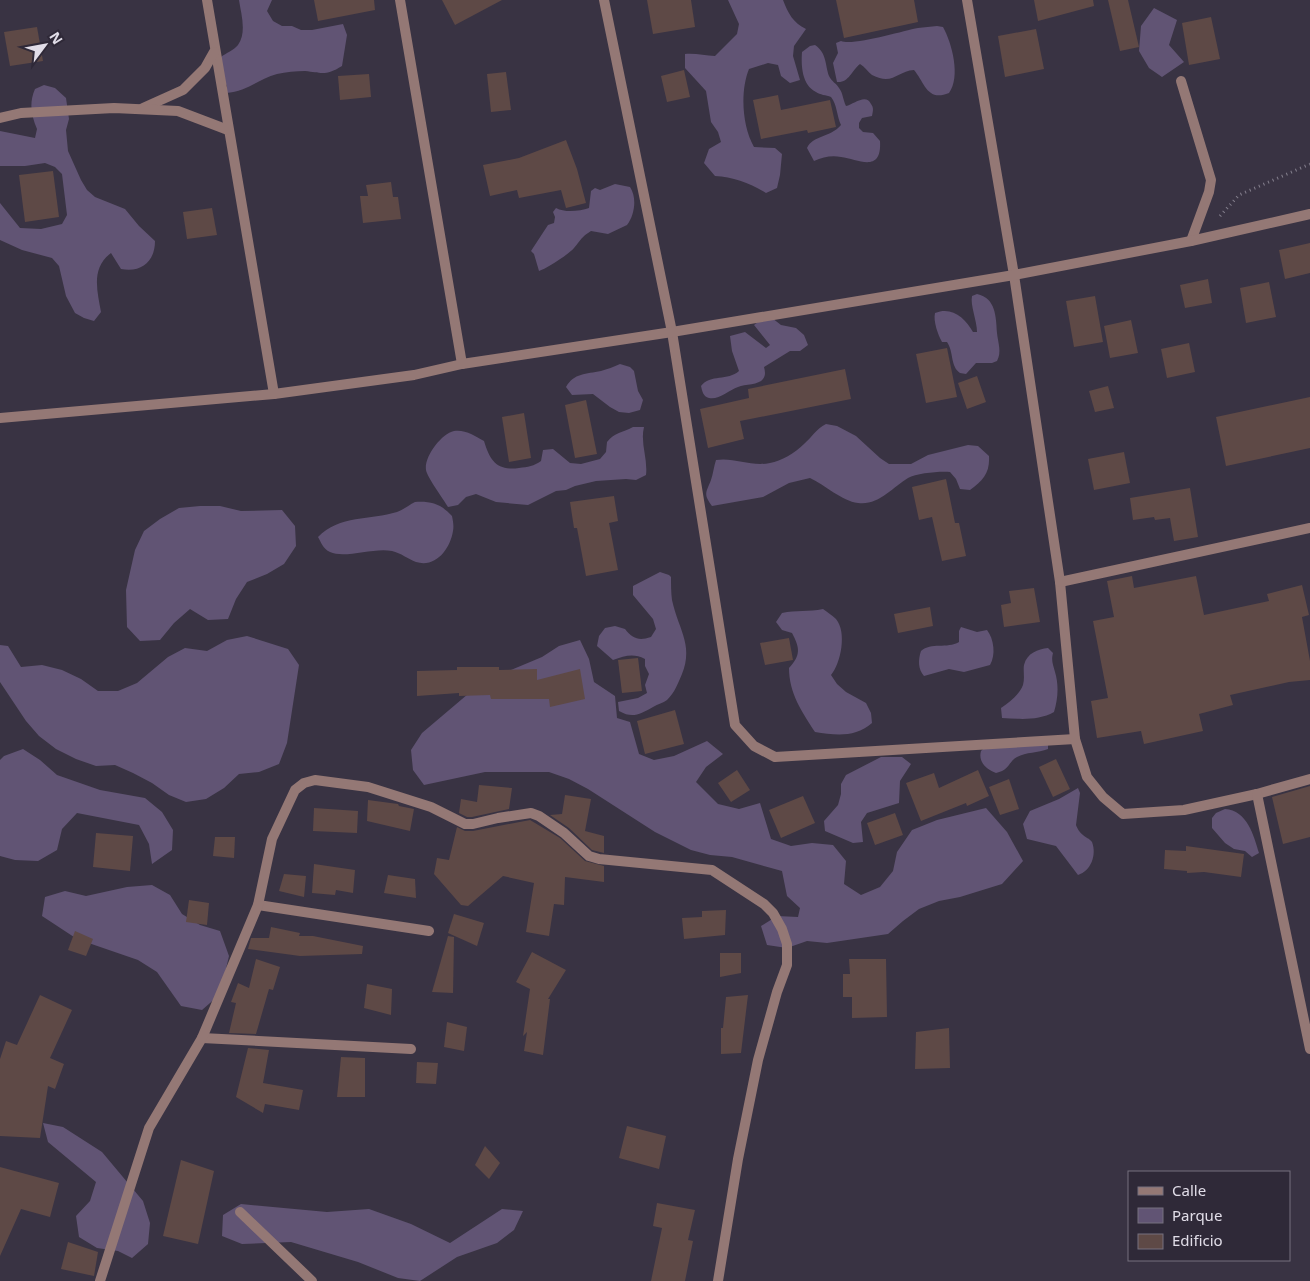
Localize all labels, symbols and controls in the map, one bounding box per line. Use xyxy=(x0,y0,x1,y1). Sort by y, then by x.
north arrow xyxy=(20,20,70,70)
text: N xyxy=(45,28,68,48)
legend xyxy=(1128,1171,1290,1261)
text: Calle xyxy=(1172,1180,1206,1200)
text: Parque xyxy=(1172,1205,1222,1225)
text: Edificio xyxy=(1172,1230,1223,1250)

